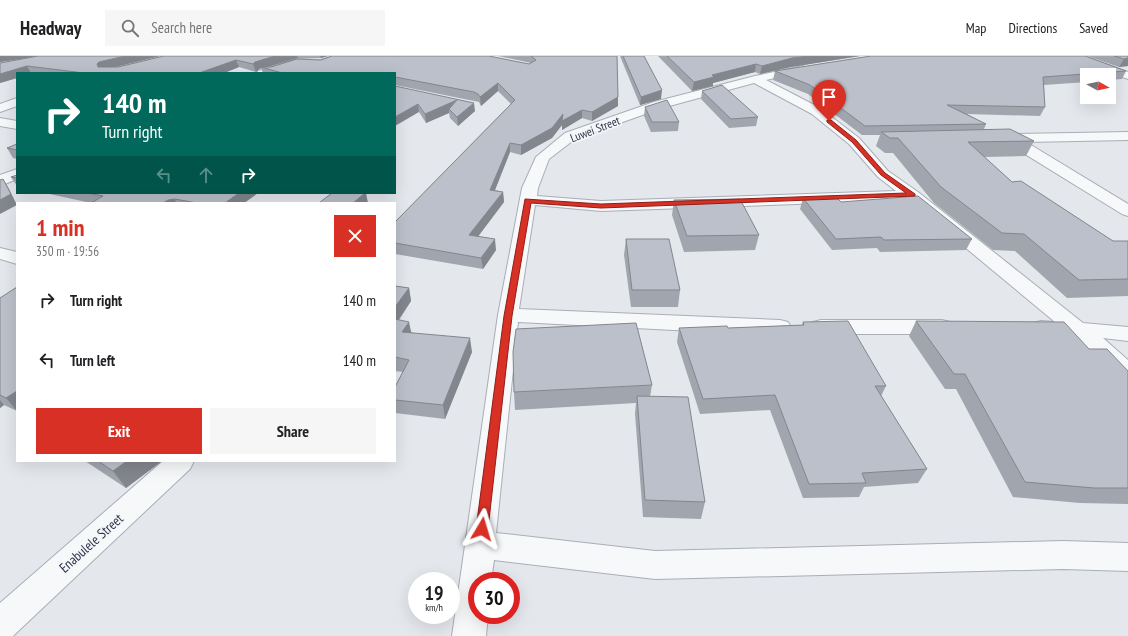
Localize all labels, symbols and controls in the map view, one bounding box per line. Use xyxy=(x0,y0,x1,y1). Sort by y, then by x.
search box xyxy=(105,10,385,46)
text: Headway xyxy=(20,16,81,40)
icon: search xyxy=(119,17,141,39)
text: Search here xyxy=(151,18,212,37)
text: Map xyxy=(966,19,986,37)
text: Directions xyxy=(1008,19,1057,37)
text: Saved xyxy=(1079,19,1108,37)
north arrow xyxy=(1080,68,1116,104)
map controls xyxy=(1080,68,1116,104)
pin xyxy=(812,80,846,121)
text: 140 m xyxy=(102,84,166,121)
icon: arrive xyxy=(818,86,840,108)
icon: right xyxy=(36,88,88,140)
street label: Luwei Street xyxy=(568,112,623,145)
text: Turn right xyxy=(102,120,162,143)
icon: left xyxy=(153,164,175,186)
icon: ahead xyxy=(195,164,217,186)
icon: right xyxy=(237,164,259,186)
text: 1 min xyxy=(36,212,84,243)
button: close xyxy=(334,215,376,257)
text: 350 m · 19:56 xyxy=(36,243,99,260)
icon: right xyxy=(36,289,58,311)
text: Turn right xyxy=(70,291,122,310)
text: 140 m xyxy=(343,291,376,310)
icon: left xyxy=(36,349,58,371)
text: Turn left xyxy=(70,351,115,370)
text: 140 m xyxy=(343,351,376,370)
button: Exit xyxy=(36,408,202,454)
button: Share xyxy=(210,408,376,454)
position arrow xyxy=(461,508,503,550)
street label: Enabulele Street xyxy=(55,509,127,576)
speed limit sign: 30 xyxy=(468,572,520,624)
text: 19 xyxy=(424,580,444,606)
text: km/h xyxy=(425,601,443,614)

